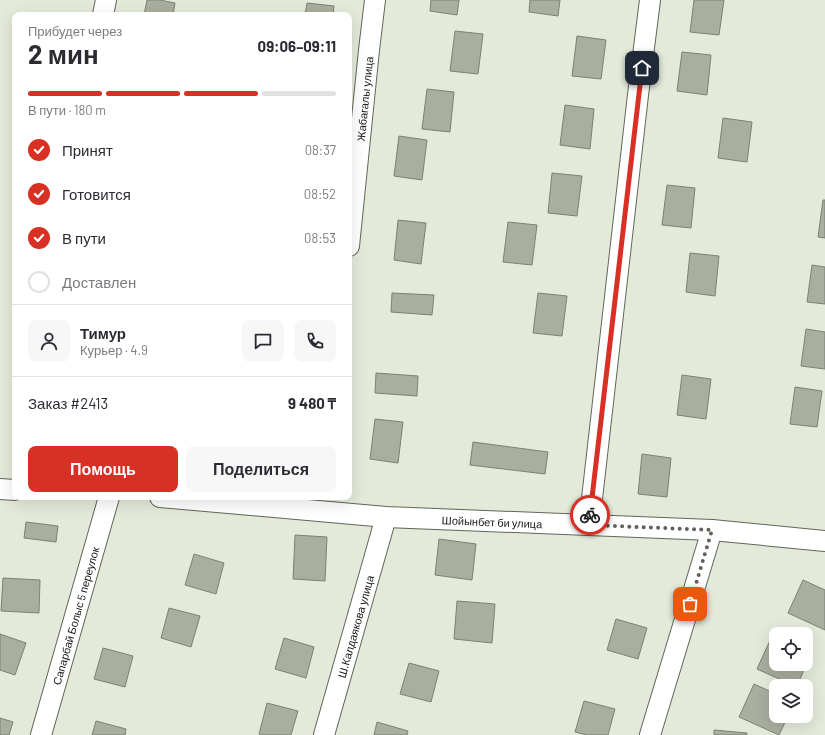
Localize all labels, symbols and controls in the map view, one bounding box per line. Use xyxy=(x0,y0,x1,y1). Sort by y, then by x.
text: Прибудет через xyxy=(28,23,122,39)
text: 09:06–09:11 xyxy=(258,37,336,55)
text: 2 мин xyxy=(28,38,99,69)
pin xyxy=(625,51,659,85)
street label: Жабагалы улица xyxy=(353,55,375,142)
icon: home xyxy=(631,57,653,79)
text: В пути · 180 m xyxy=(28,102,106,118)
icon: check xyxy=(28,139,50,161)
text: Принят xyxy=(62,141,113,159)
text: 08:37 xyxy=(305,142,336,158)
icon: check xyxy=(28,183,50,205)
text: Готовится xyxy=(62,185,131,203)
text: 08:52 xyxy=(304,186,336,202)
icon: check xyxy=(28,227,50,249)
text: В пути xyxy=(62,229,106,247)
text: 08:53 xyxy=(304,230,336,246)
text: Доставлен xyxy=(62,273,136,291)
button: person xyxy=(28,320,70,362)
button: chat xyxy=(242,320,284,362)
button: phone xyxy=(294,320,336,362)
text: Тимур xyxy=(80,324,126,342)
text: Курьер · 4.9 xyxy=(80,342,148,358)
text: Заказ #2413 xyxy=(28,394,108,412)
text: 9 480 ₸ xyxy=(288,394,336,412)
button: Помощь xyxy=(28,446,178,492)
button: Поделиться xyxy=(186,446,336,492)
courier xyxy=(570,495,610,535)
icon: bike xyxy=(579,504,601,526)
street label: Шойынбет би улица xyxy=(442,513,543,530)
street label: Сапарбай Болыс 5 переулок xyxy=(49,545,101,686)
street label: Ш.Калдаякова улица xyxy=(334,573,376,679)
pin xyxy=(673,587,707,621)
icon: bag xyxy=(679,593,701,615)
map controls xyxy=(769,627,813,723)
button: locate xyxy=(769,627,813,671)
button: layers xyxy=(769,679,813,723)

